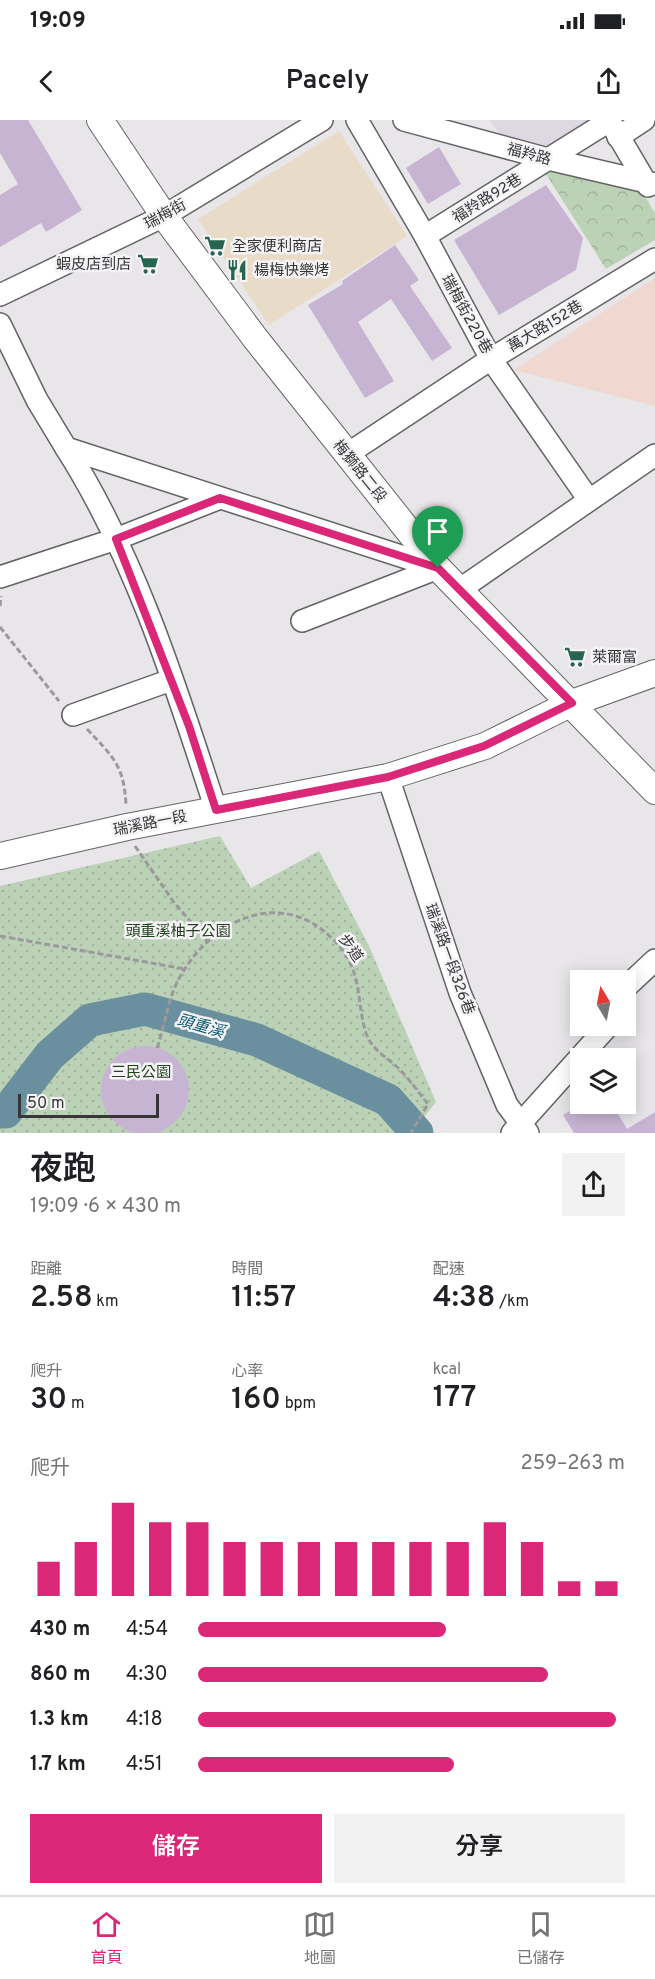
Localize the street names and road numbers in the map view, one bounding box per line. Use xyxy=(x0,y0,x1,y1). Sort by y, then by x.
street label: 福羚路 xyxy=(504,140,553,170)
street label: 福羚路92巷 xyxy=(450,171,526,228)
street label: 瑞梅街 xyxy=(141,196,190,235)
street label: 瑞梅街220巷 xyxy=(436,272,495,358)
street label: 萬大路152巷 xyxy=(505,298,587,357)
street label: 梅獅路二段 xyxy=(328,437,390,507)
street label: 瑞溪路一段 xyxy=(112,808,189,841)
street label: 瑞溪路一段326巷 xyxy=(420,901,478,1018)
street label: 步道 xyxy=(333,931,366,967)

